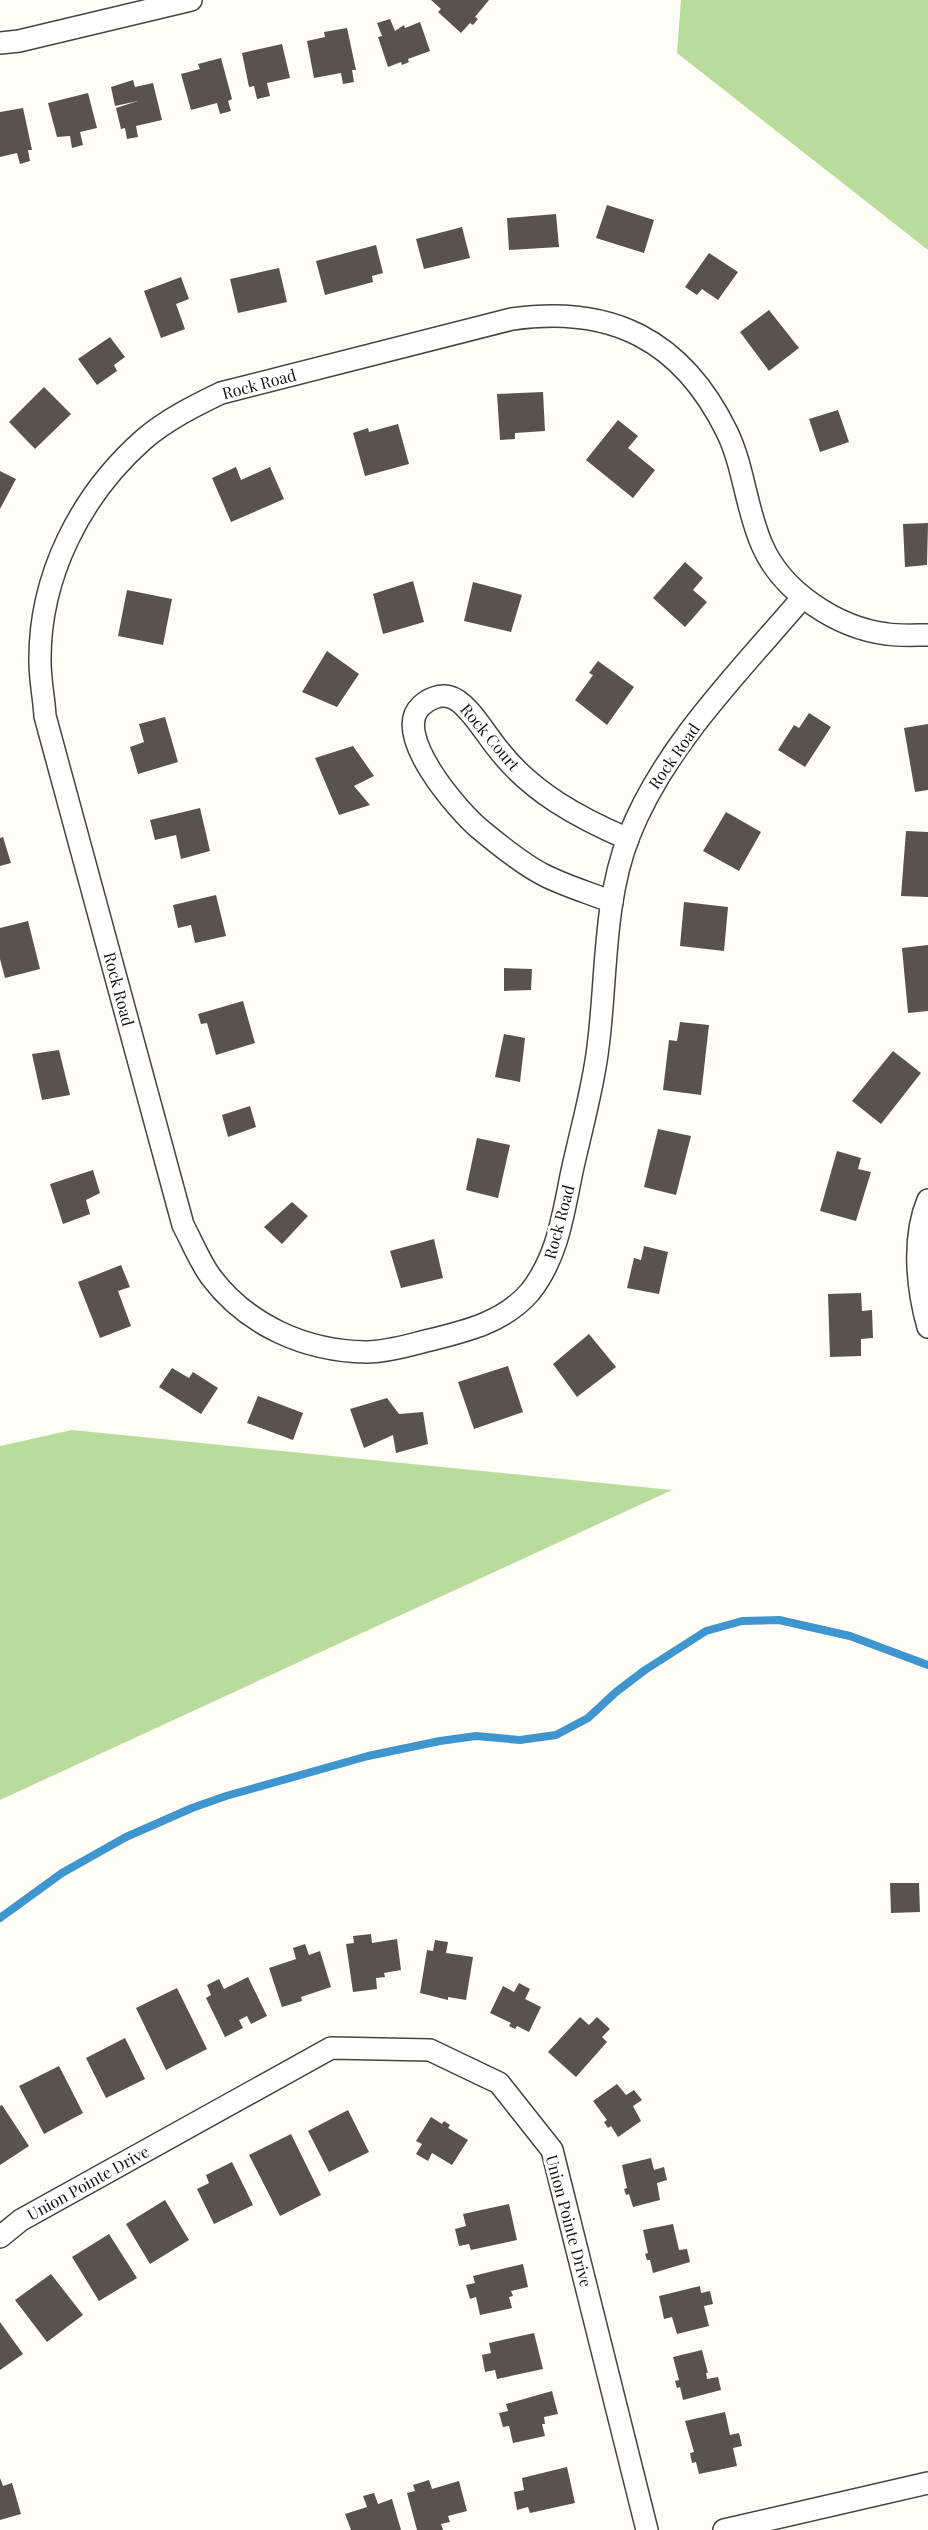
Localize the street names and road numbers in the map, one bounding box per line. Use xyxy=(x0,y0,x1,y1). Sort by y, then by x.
street label: Rock Road xyxy=(219,364,298,403)
street label: Rock Court xyxy=(456,699,525,775)
street label: Rock Road xyxy=(643,719,704,793)
street label: Rock Road xyxy=(100,949,139,1028)
street label: Rock Road xyxy=(539,1182,578,1261)
street label: Union Pointe Drive xyxy=(23,2140,152,2225)
street label: Union Pointe Drive xyxy=(542,2152,597,2289)

